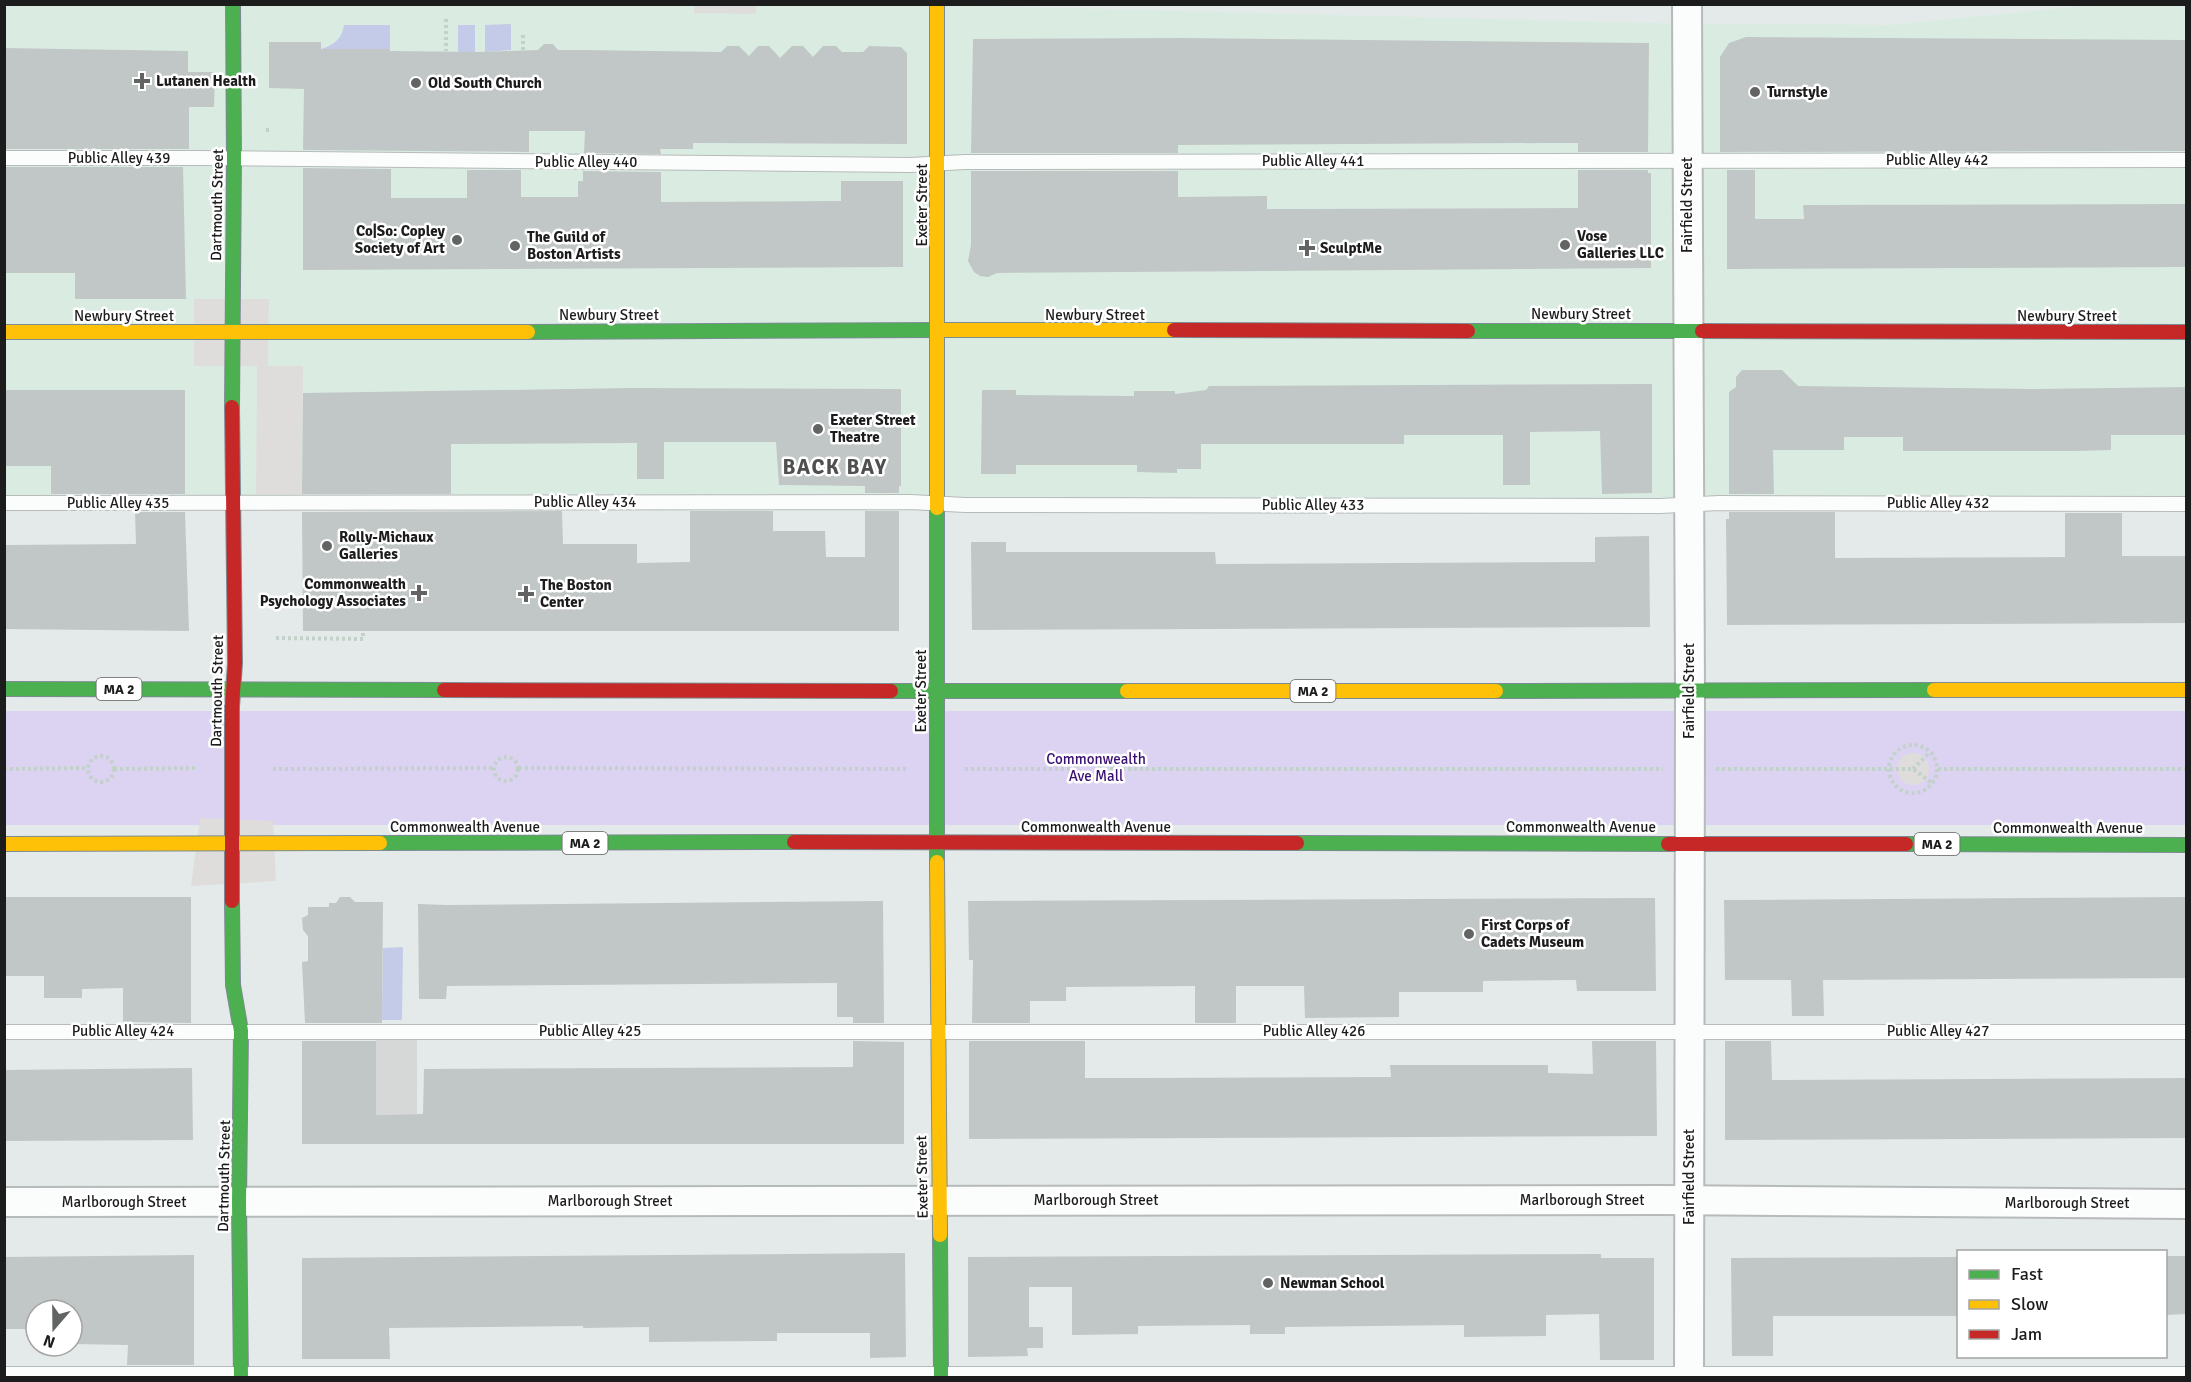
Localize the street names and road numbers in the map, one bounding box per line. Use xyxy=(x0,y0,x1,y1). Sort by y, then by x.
street label: Public Alley 439 xyxy=(68,149,170,167)
street label: Dartmouth Street xyxy=(207,149,227,261)
street label: Public Alley 442 xyxy=(1886,151,1988,169)
street label: Public Alley 441 xyxy=(1262,152,1364,170)
street label: Public Alley 440 xyxy=(535,153,637,171)
street label: Fairfield Street xyxy=(1678,157,1696,253)
street label: Exeter Street xyxy=(913,163,931,247)
street label: Newbury Street xyxy=(1531,305,1631,323)
street label: Newbury Street xyxy=(559,306,659,324)
street label: Newbury Street xyxy=(1045,306,1145,324)
street label: Newbury Street xyxy=(74,307,174,325)
street label: Newbury Street xyxy=(2017,307,2117,325)
street label: Public Alley 434 xyxy=(534,493,636,511)
street label: Public Alley 435 xyxy=(67,494,169,512)
street label: Public Alley 432 xyxy=(1887,494,1989,512)
street label: Public Alley 433 xyxy=(1262,496,1364,514)
street label: Dartmouth Street xyxy=(207,635,227,747)
street label: Fairfield Street xyxy=(1680,643,1698,739)
street label: Exeter Street xyxy=(912,649,930,733)
road number: MA 2 xyxy=(96,678,142,700)
road number: MA 2 xyxy=(1290,680,1336,702)
street label: Commonwealth Avenue xyxy=(390,818,540,836)
street label: Commonwealth Avenue xyxy=(1021,818,1171,836)
street label: Commonwealth Avenue xyxy=(1506,818,1656,836)
street label: Commonwealth Avenue xyxy=(1993,819,2143,837)
road number: MA 2 xyxy=(562,832,608,854)
road number: MA 2 xyxy=(1914,833,1960,855)
street label: Public Alley 424 xyxy=(72,1022,174,1040)
street label: Public Alley 425 xyxy=(539,1022,641,1040)
street label: Public Alley 426 xyxy=(1263,1022,1365,1040)
street label: Public Alley 427 xyxy=(1887,1022,1989,1040)
street label: Dartmouth Street xyxy=(214,1120,234,1232)
street label: Fairfield Street xyxy=(1680,1129,1698,1225)
street label: Exeter Street xyxy=(912,1135,932,1219)
street label: Marlborough Street xyxy=(1033,1191,1159,1209)
street label: Marlborough Street xyxy=(1519,1191,1645,1209)
street label: Marlborough Street xyxy=(547,1192,673,1210)
street label: Marlborough Street xyxy=(61,1193,187,1211)
street label: Marlborough Street xyxy=(2004,1194,2130,1212)

